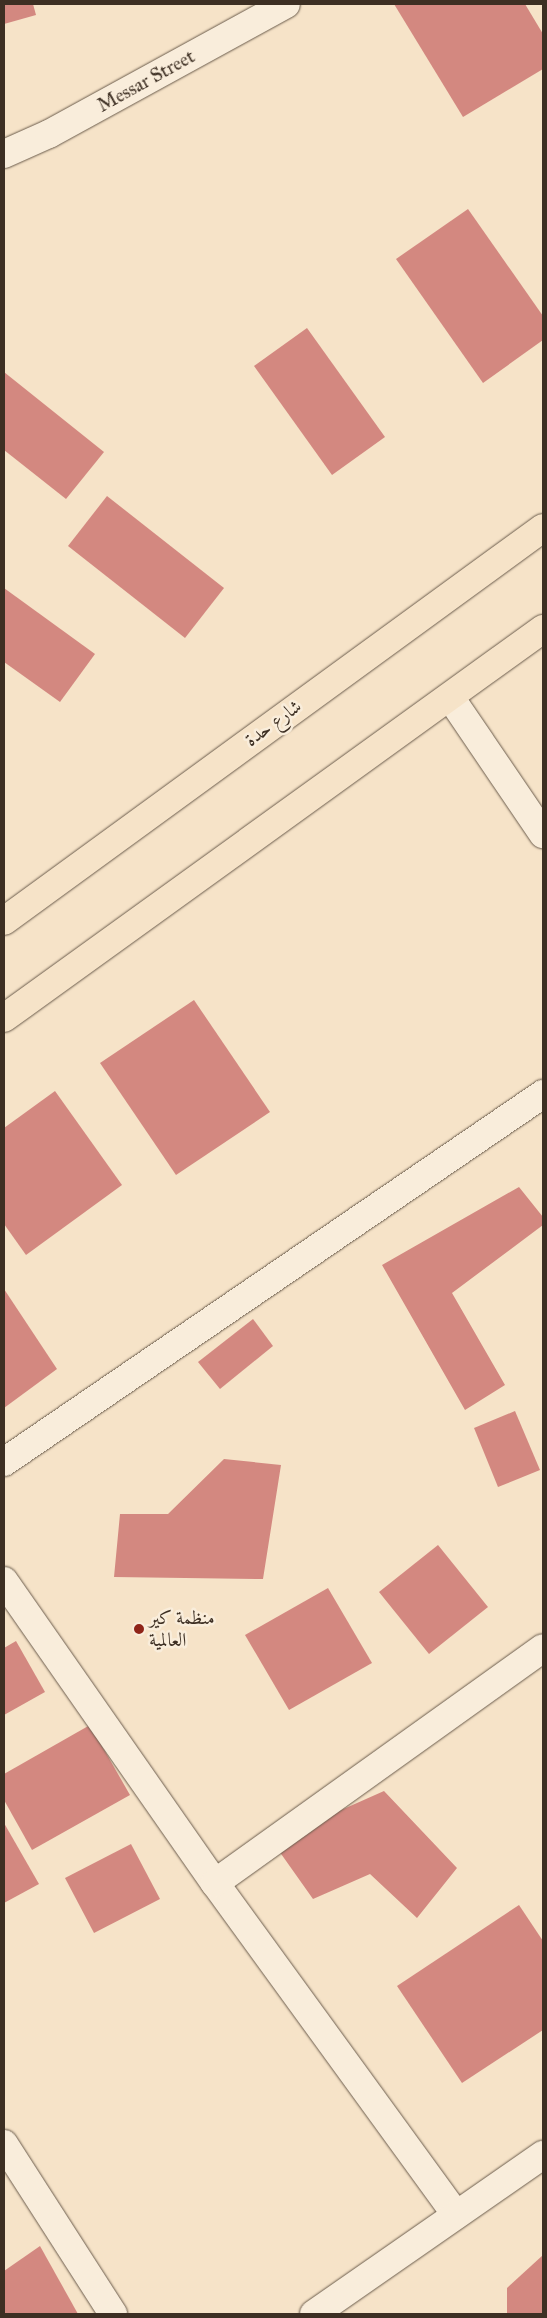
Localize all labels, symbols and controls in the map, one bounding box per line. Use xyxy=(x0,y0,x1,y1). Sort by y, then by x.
street label: Messar Street xyxy=(93,45,199,117)
street label: شارع حدة xyxy=(240,695,306,751)
place label: منظمة كير العالمية xyxy=(149,1607,215,1651)
marker: منظمة كير العالمية xyxy=(133,1623,145,1635)

